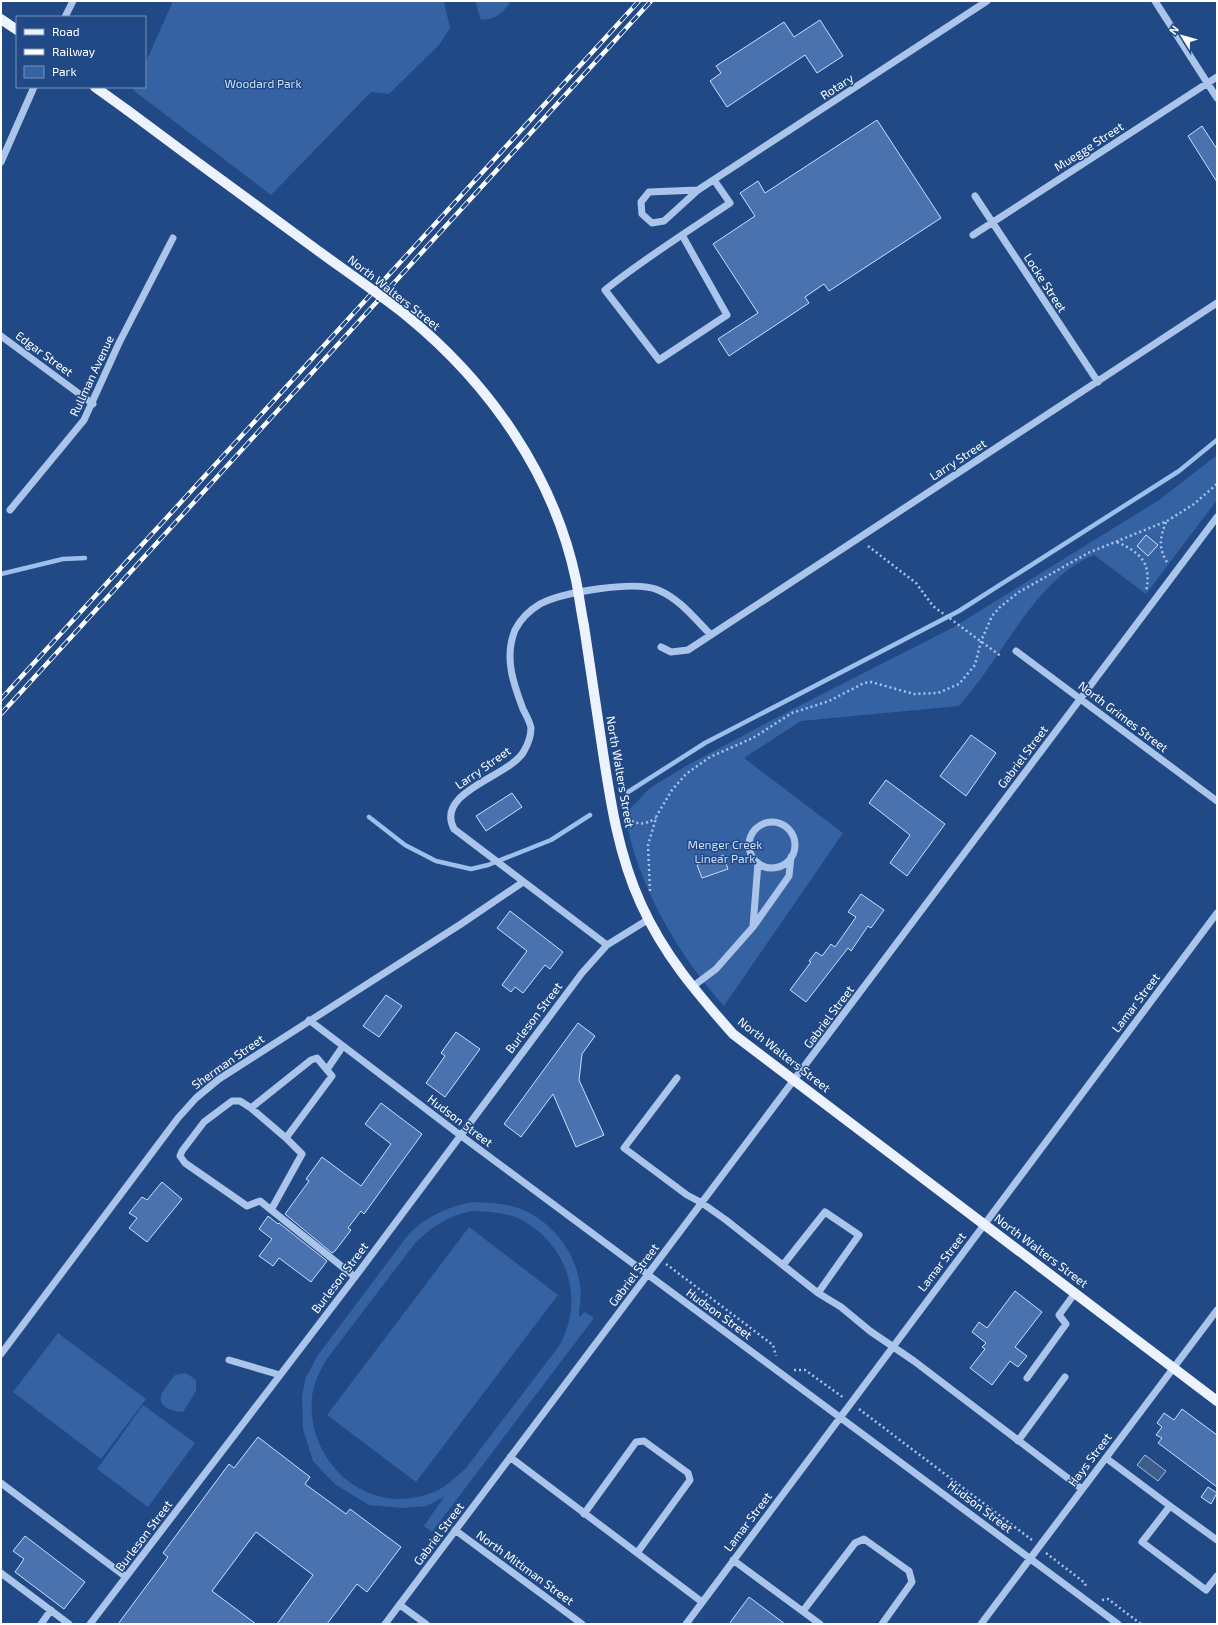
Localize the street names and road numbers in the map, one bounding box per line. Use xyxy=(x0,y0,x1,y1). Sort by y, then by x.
street label: Rotary xyxy=(817,70,856,102)
street label: Muegge Street xyxy=(1051,118,1126,174)
street label: Locke Street xyxy=(1022,250,1070,315)
street label: North Walters Street xyxy=(346,252,444,333)
street label: Edgar Street xyxy=(13,328,76,379)
street label: Rullman Avenue xyxy=(66,333,116,418)
street label: Larry Street xyxy=(927,435,989,483)
street label: North Grimes Street xyxy=(1076,678,1172,755)
street label: North Walters Street xyxy=(604,715,638,829)
street label: Gabriel Street xyxy=(994,722,1050,790)
street label: Larry Street xyxy=(452,743,513,791)
street label: Lamar Street xyxy=(1108,970,1162,1035)
street label: Burleson Street xyxy=(502,979,565,1056)
street label: Gabriel Street xyxy=(800,982,856,1050)
street label: North Walters Street xyxy=(736,1014,834,1095)
street label: Sherman Street xyxy=(189,1031,267,1091)
street label: Hudson Street xyxy=(425,1091,496,1149)
street label: North Walters Street xyxy=(992,1210,1091,1290)
street label: Lamar Street xyxy=(914,1229,968,1294)
street label: Burleson Street xyxy=(308,1239,371,1316)
street label: Gabriel Street xyxy=(605,1240,661,1308)
street label: Hudson Street xyxy=(684,1285,755,1342)
street label: Hays Street xyxy=(1065,1430,1114,1489)
street label: Hudson Street xyxy=(945,1477,1016,1535)
street label: Lamar Street xyxy=(720,1489,774,1554)
street label: Burleson Street xyxy=(112,1497,175,1574)
street label: Gabriel Street xyxy=(410,1499,466,1567)
street label: North Mittman Street xyxy=(474,1527,577,1608)

